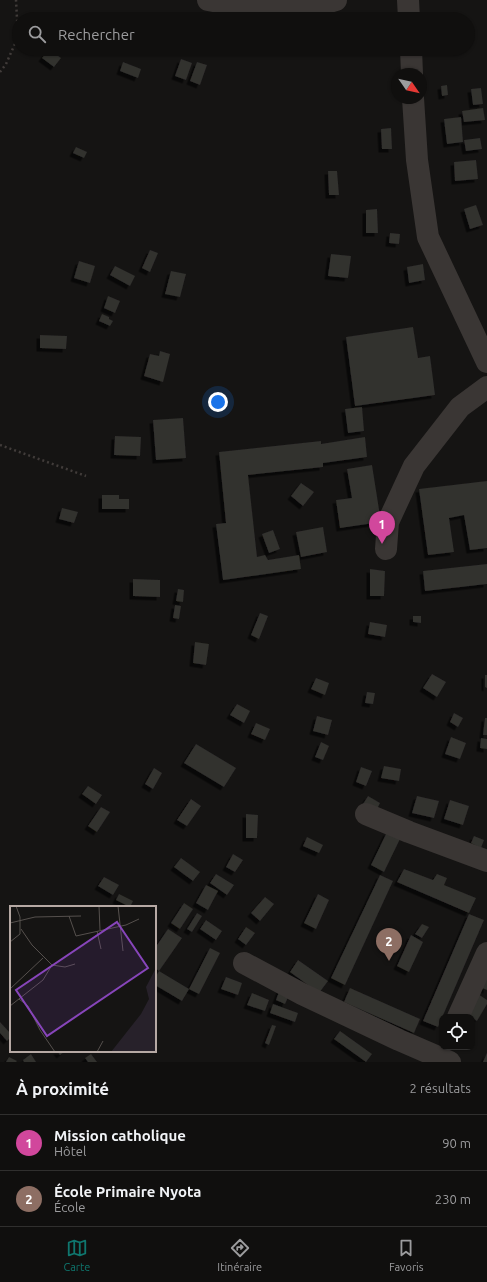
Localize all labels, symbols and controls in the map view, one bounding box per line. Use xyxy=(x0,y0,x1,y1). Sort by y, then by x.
search box xyxy=(12,12,475,56)
icon: search xyxy=(26,23,48,45)
text: Rechercher xyxy=(58,26,135,43)
north arrow xyxy=(391,68,427,104)
your location xyxy=(208,392,228,412)
pin: 1 xyxy=(369,511,395,544)
inset map xyxy=(10,906,156,1052)
pin: 2 xyxy=(376,928,402,961)
map controls xyxy=(439,1014,475,1050)
button: locate xyxy=(439,1014,475,1050)
text: À proximité xyxy=(16,1079,109,1098)
text: 2 résultats xyxy=(410,1081,471,1095)
text: Mission catholique xyxy=(54,1127,186,1144)
text: 1 xyxy=(25,1136,33,1150)
text: 90 m xyxy=(442,1136,471,1150)
text: Hôtel xyxy=(54,1144,86,1158)
text: École Primaire Nyota xyxy=(54,1183,201,1200)
text: 2 xyxy=(25,1192,33,1206)
text: 230 m xyxy=(435,1192,471,1206)
text: École xyxy=(54,1200,85,1214)
tab: Carte xyxy=(63,1237,90,1273)
tab: Itinéraire xyxy=(217,1237,262,1273)
tab: Favoris xyxy=(389,1237,424,1273)

